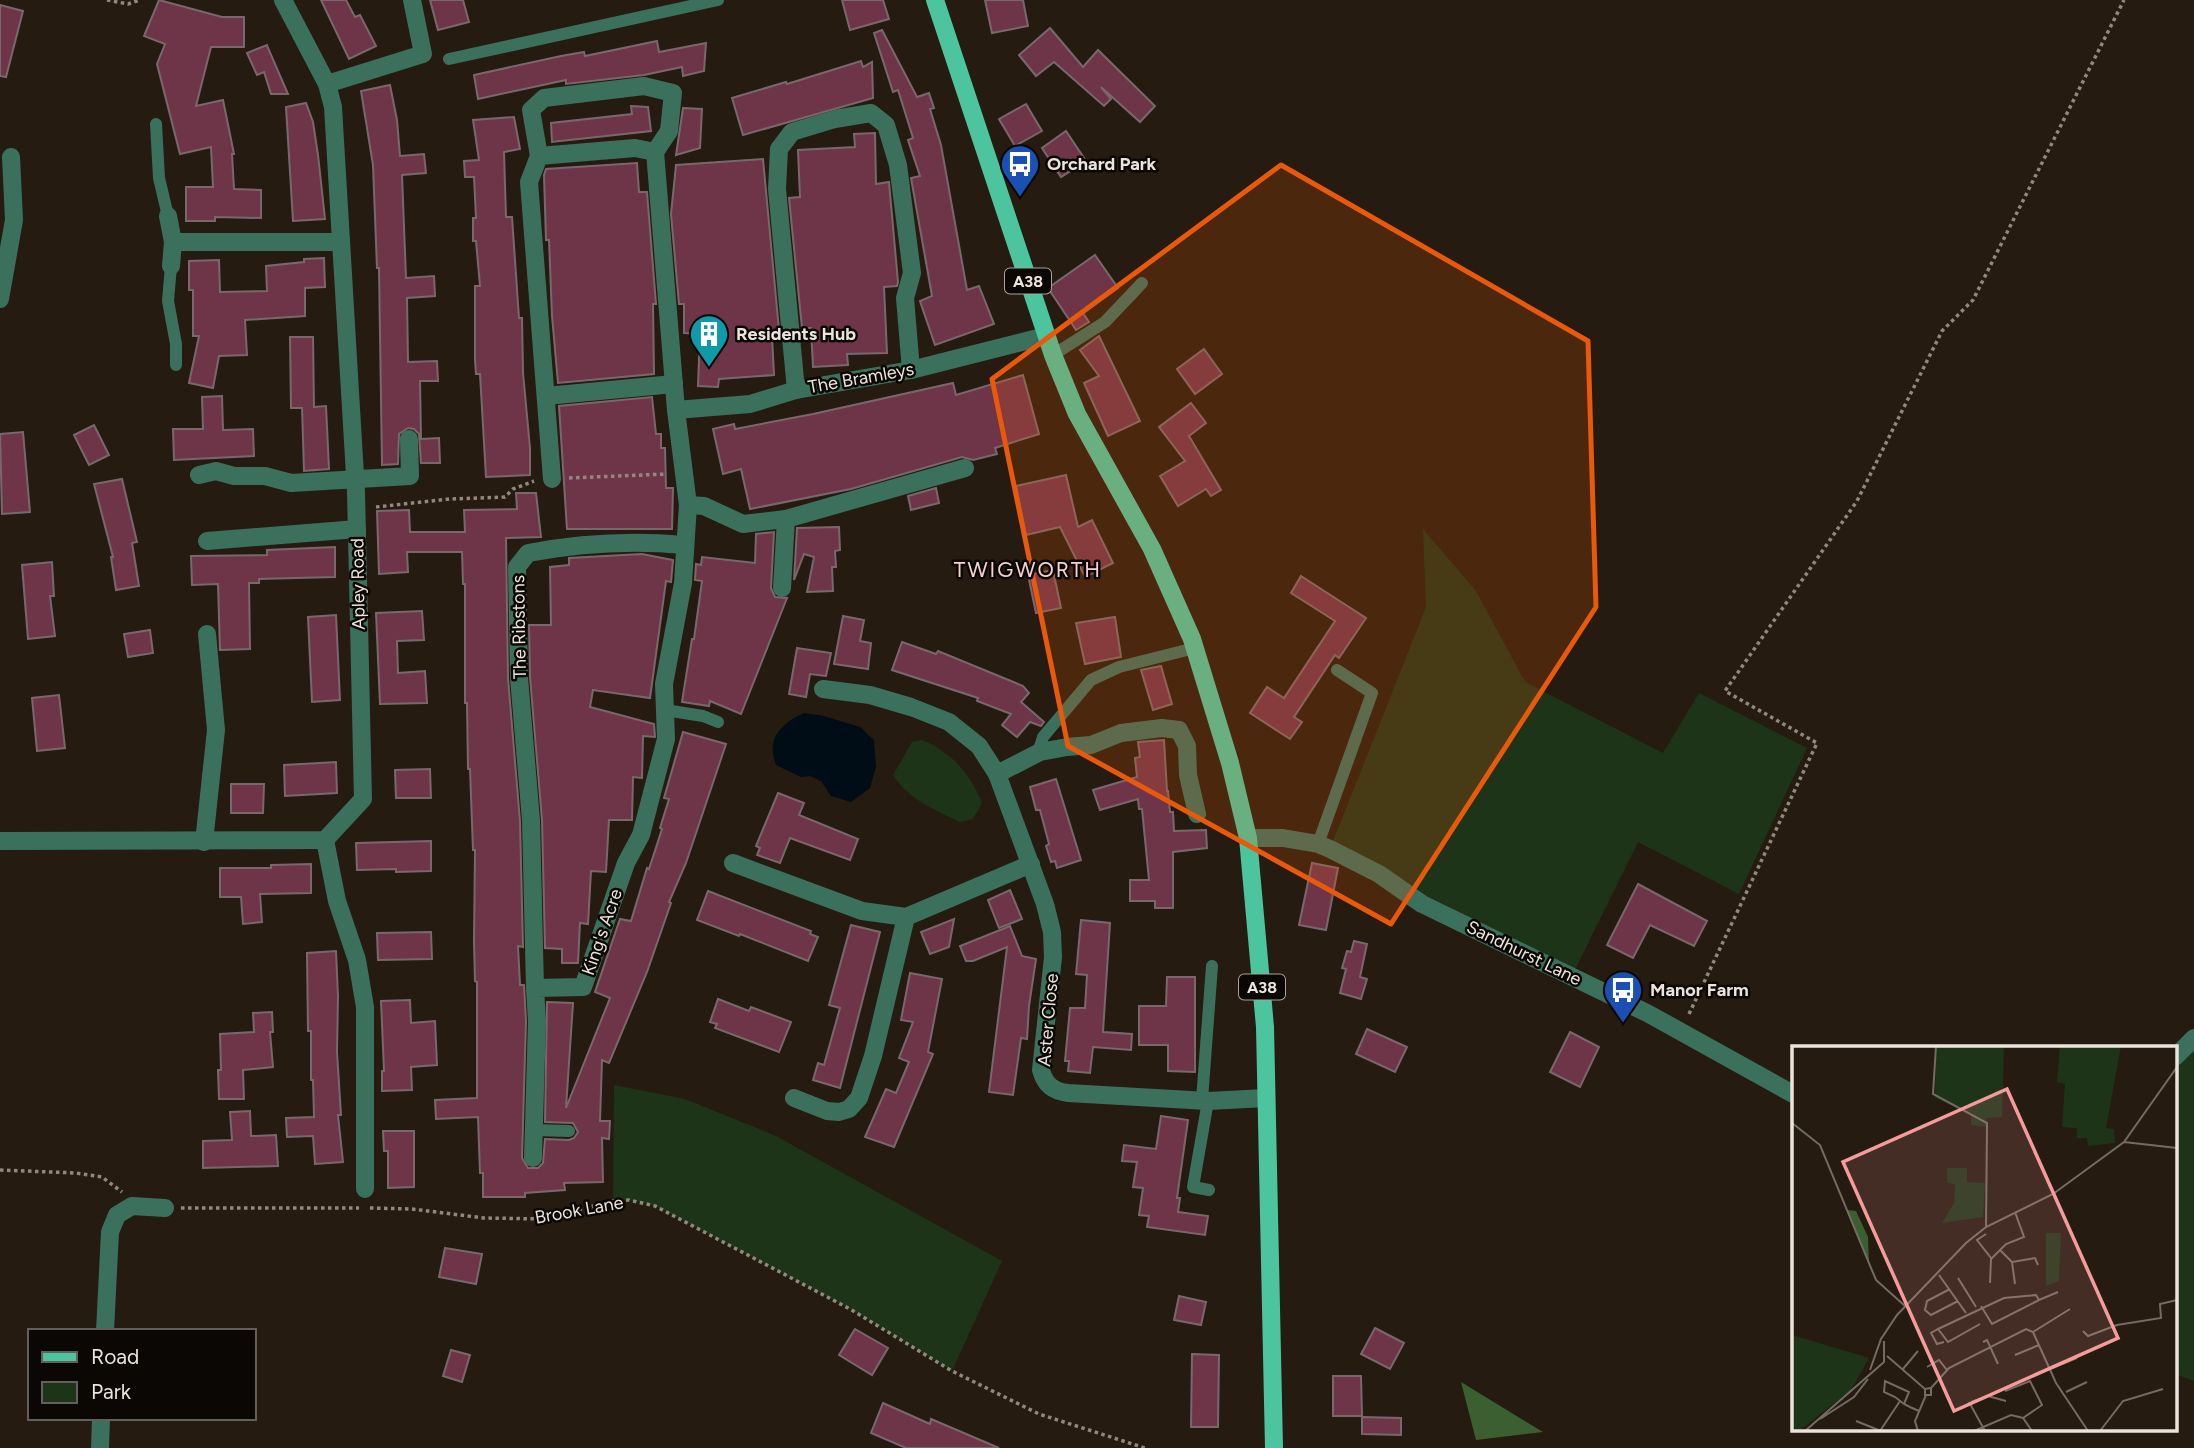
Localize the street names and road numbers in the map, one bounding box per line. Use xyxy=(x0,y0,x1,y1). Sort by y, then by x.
road number: A38 xyxy=(1005,268,1051,294)
street label: The Bramleys xyxy=(806,358,916,398)
street label: Apley Road xyxy=(346,538,370,630)
street label: The Ribstons xyxy=(507,575,531,679)
street label: King's Acre xyxy=(577,886,627,978)
street label: Sandhurst Lane xyxy=(1463,916,1585,990)
street label: Aster Close xyxy=(1033,972,1063,1067)
road number: A38 xyxy=(1239,974,1285,1000)
street label: Brook Lane xyxy=(533,1191,625,1229)

